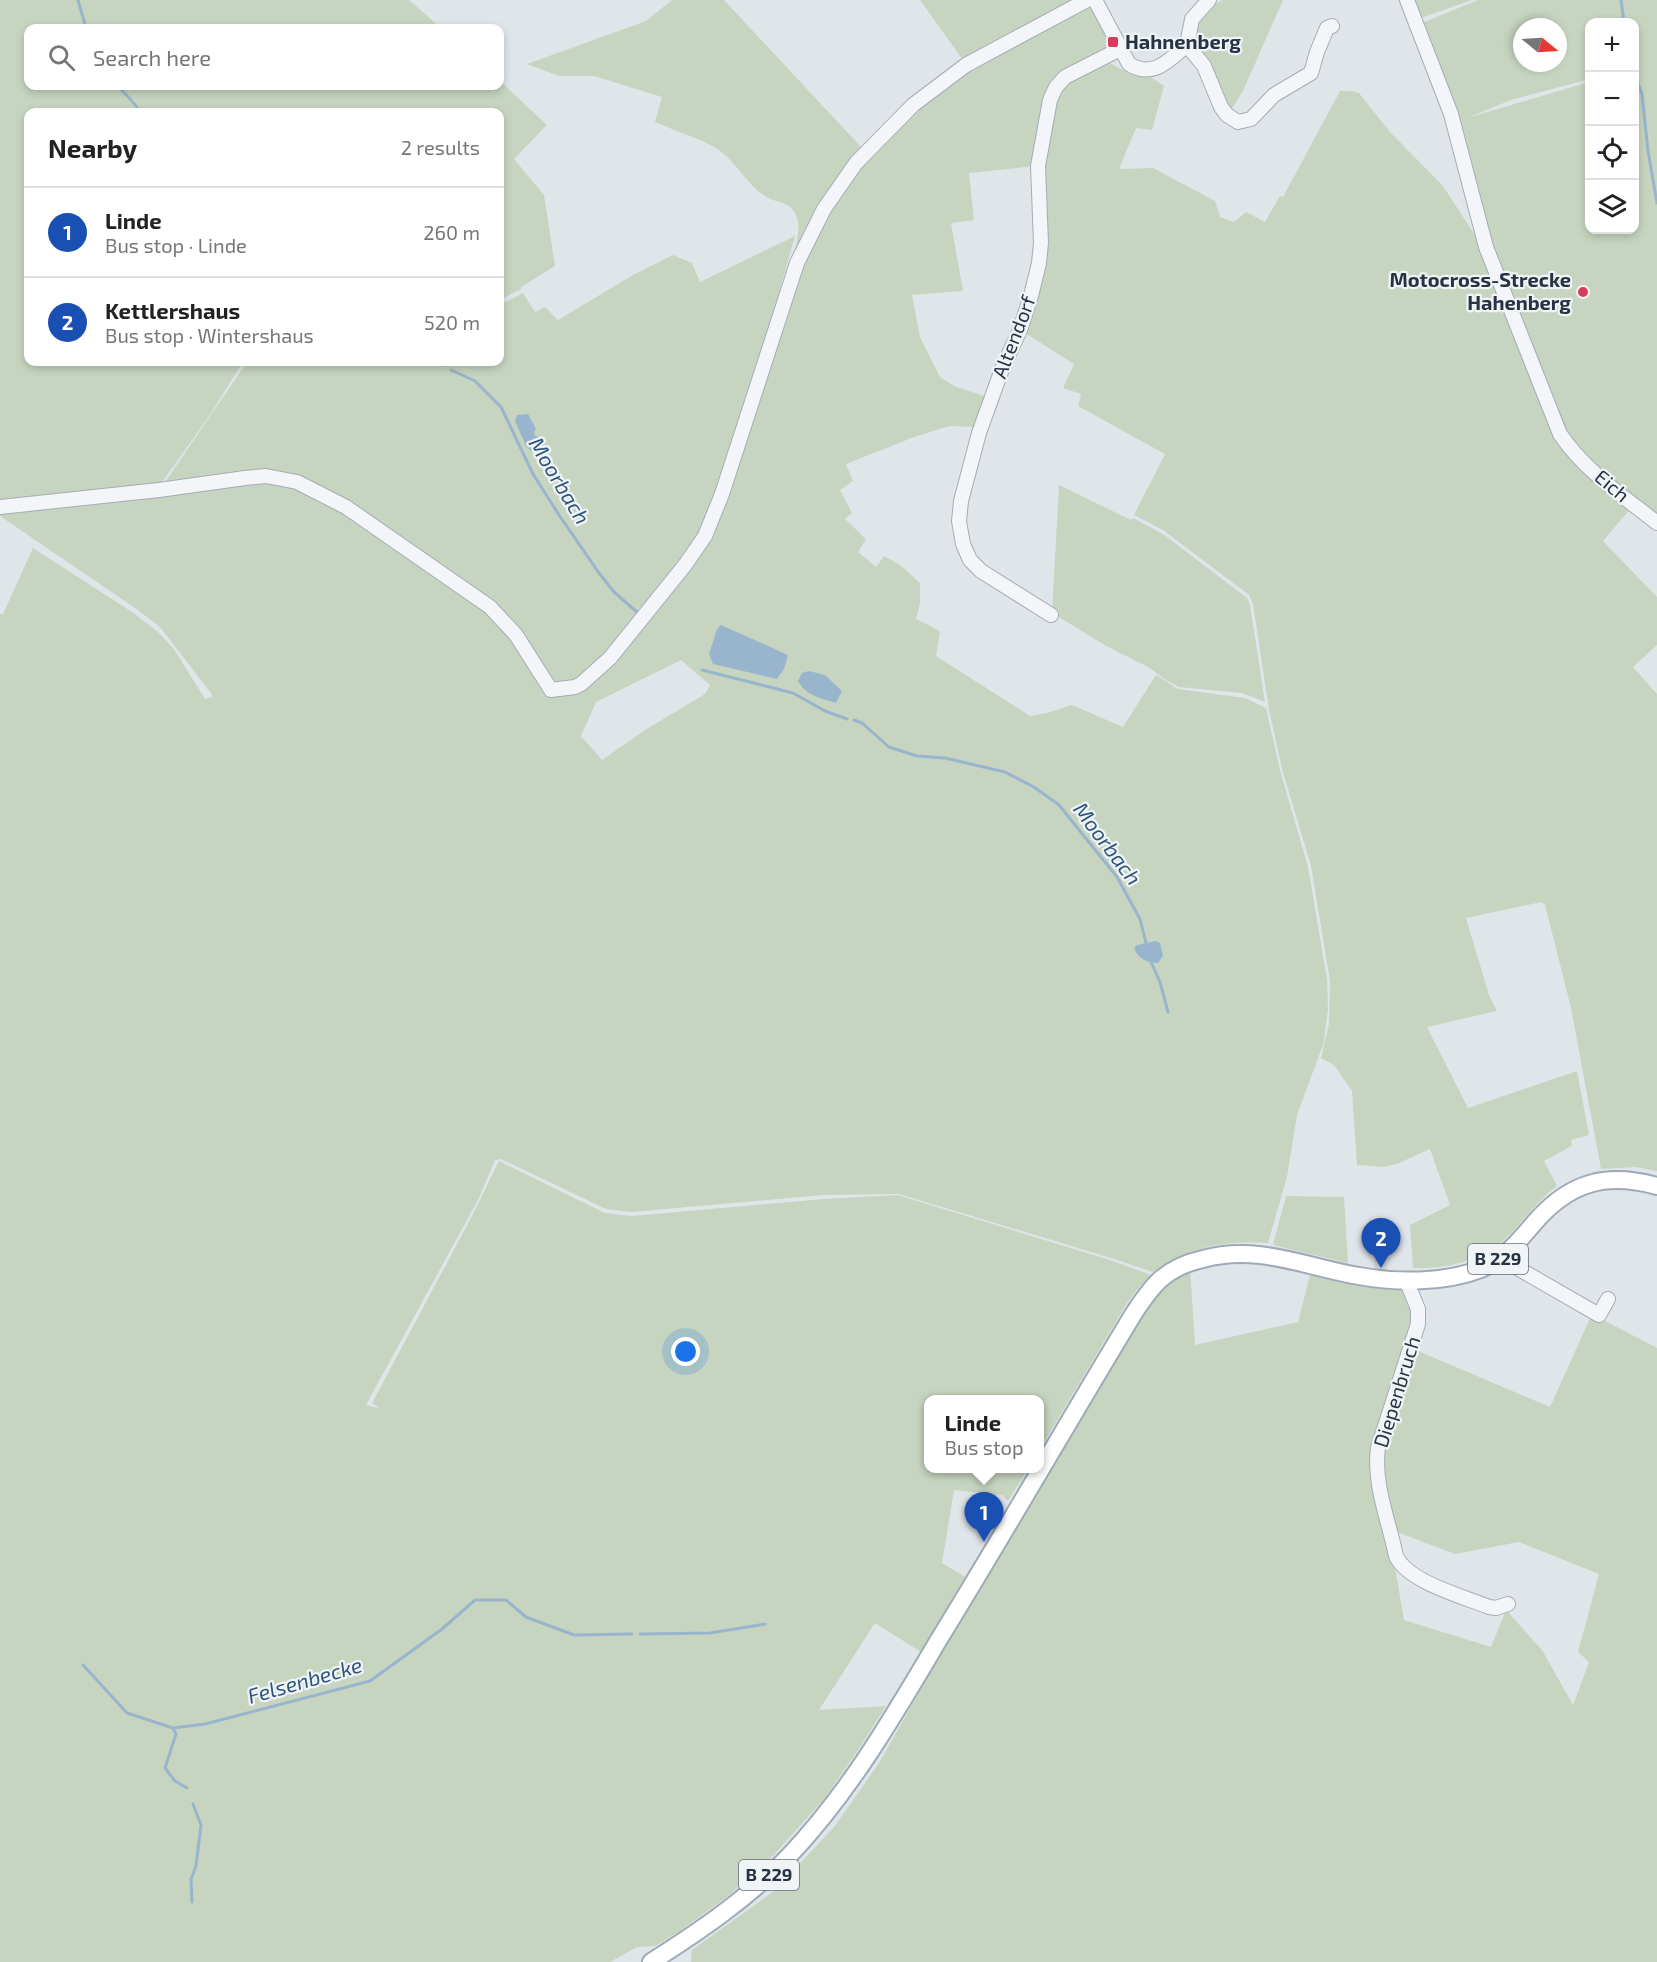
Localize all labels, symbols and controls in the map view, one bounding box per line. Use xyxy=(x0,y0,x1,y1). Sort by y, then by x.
north arrow xyxy=(1513,18,1567,72)
map controls xyxy=(1585,18,1639,234)
button: + xyxy=(1585,18,1639,72)
search box xyxy=(24,24,504,90)
place label: Hahnenberg xyxy=(1125,29,1241,53)
marker: Hahnenberg xyxy=(1106,35,1120,49)
icon: search xyxy=(45,41,78,74)
text: Search here xyxy=(93,44,211,70)
button: − xyxy=(1585,72,1639,126)
button: locate xyxy=(1585,126,1639,180)
text: Nearby xyxy=(48,132,137,163)
text: 2 results xyxy=(401,135,480,159)
button: layers xyxy=(1585,180,1639,234)
text: Linde xyxy=(105,207,162,233)
text: 1 xyxy=(63,220,72,244)
text: 260 m xyxy=(423,220,480,244)
text: Bus stop · Linde xyxy=(105,233,247,257)
place label: Motocross-Strecke Hahenberg xyxy=(1389,267,1571,314)
marker: Motocross-Strecke Hahenberg xyxy=(1576,285,1590,299)
street label: Altendorf xyxy=(986,292,1040,381)
text: Kettlershaus xyxy=(105,297,240,323)
text: 2 xyxy=(62,310,73,334)
text: 520 m xyxy=(424,310,480,334)
text: Bus stop · Wintershaus xyxy=(105,323,314,347)
water label: Moorbach xyxy=(525,432,596,528)
street label: Eich xyxy=(1591,464,1635,506)
water label: Moorbach xyxy=(1069,797,1147,889)
pin: 2 xyxy=(1362,1218,1400,1268)
road number: B 229 xyxy=(1468,1244,1528,1274)
street label: Diepenbruch xyxy=(1368,1333,1424,1450)
your location xyxy=(671,1337,700,1366)
popup xyxy=(924,1395,1044,1473)
text: Linde xyxy=(944,1409,1001,1435)
text: Bus stop xyxy=(944,1435,1024,1459)
pin: 1 xyxy=(964,1492,1004,1542)
water label: Felsenbecke xyxy=(244,1651,365,1708)
road number: B 229 xyxy=(739,1860,799,1890)

